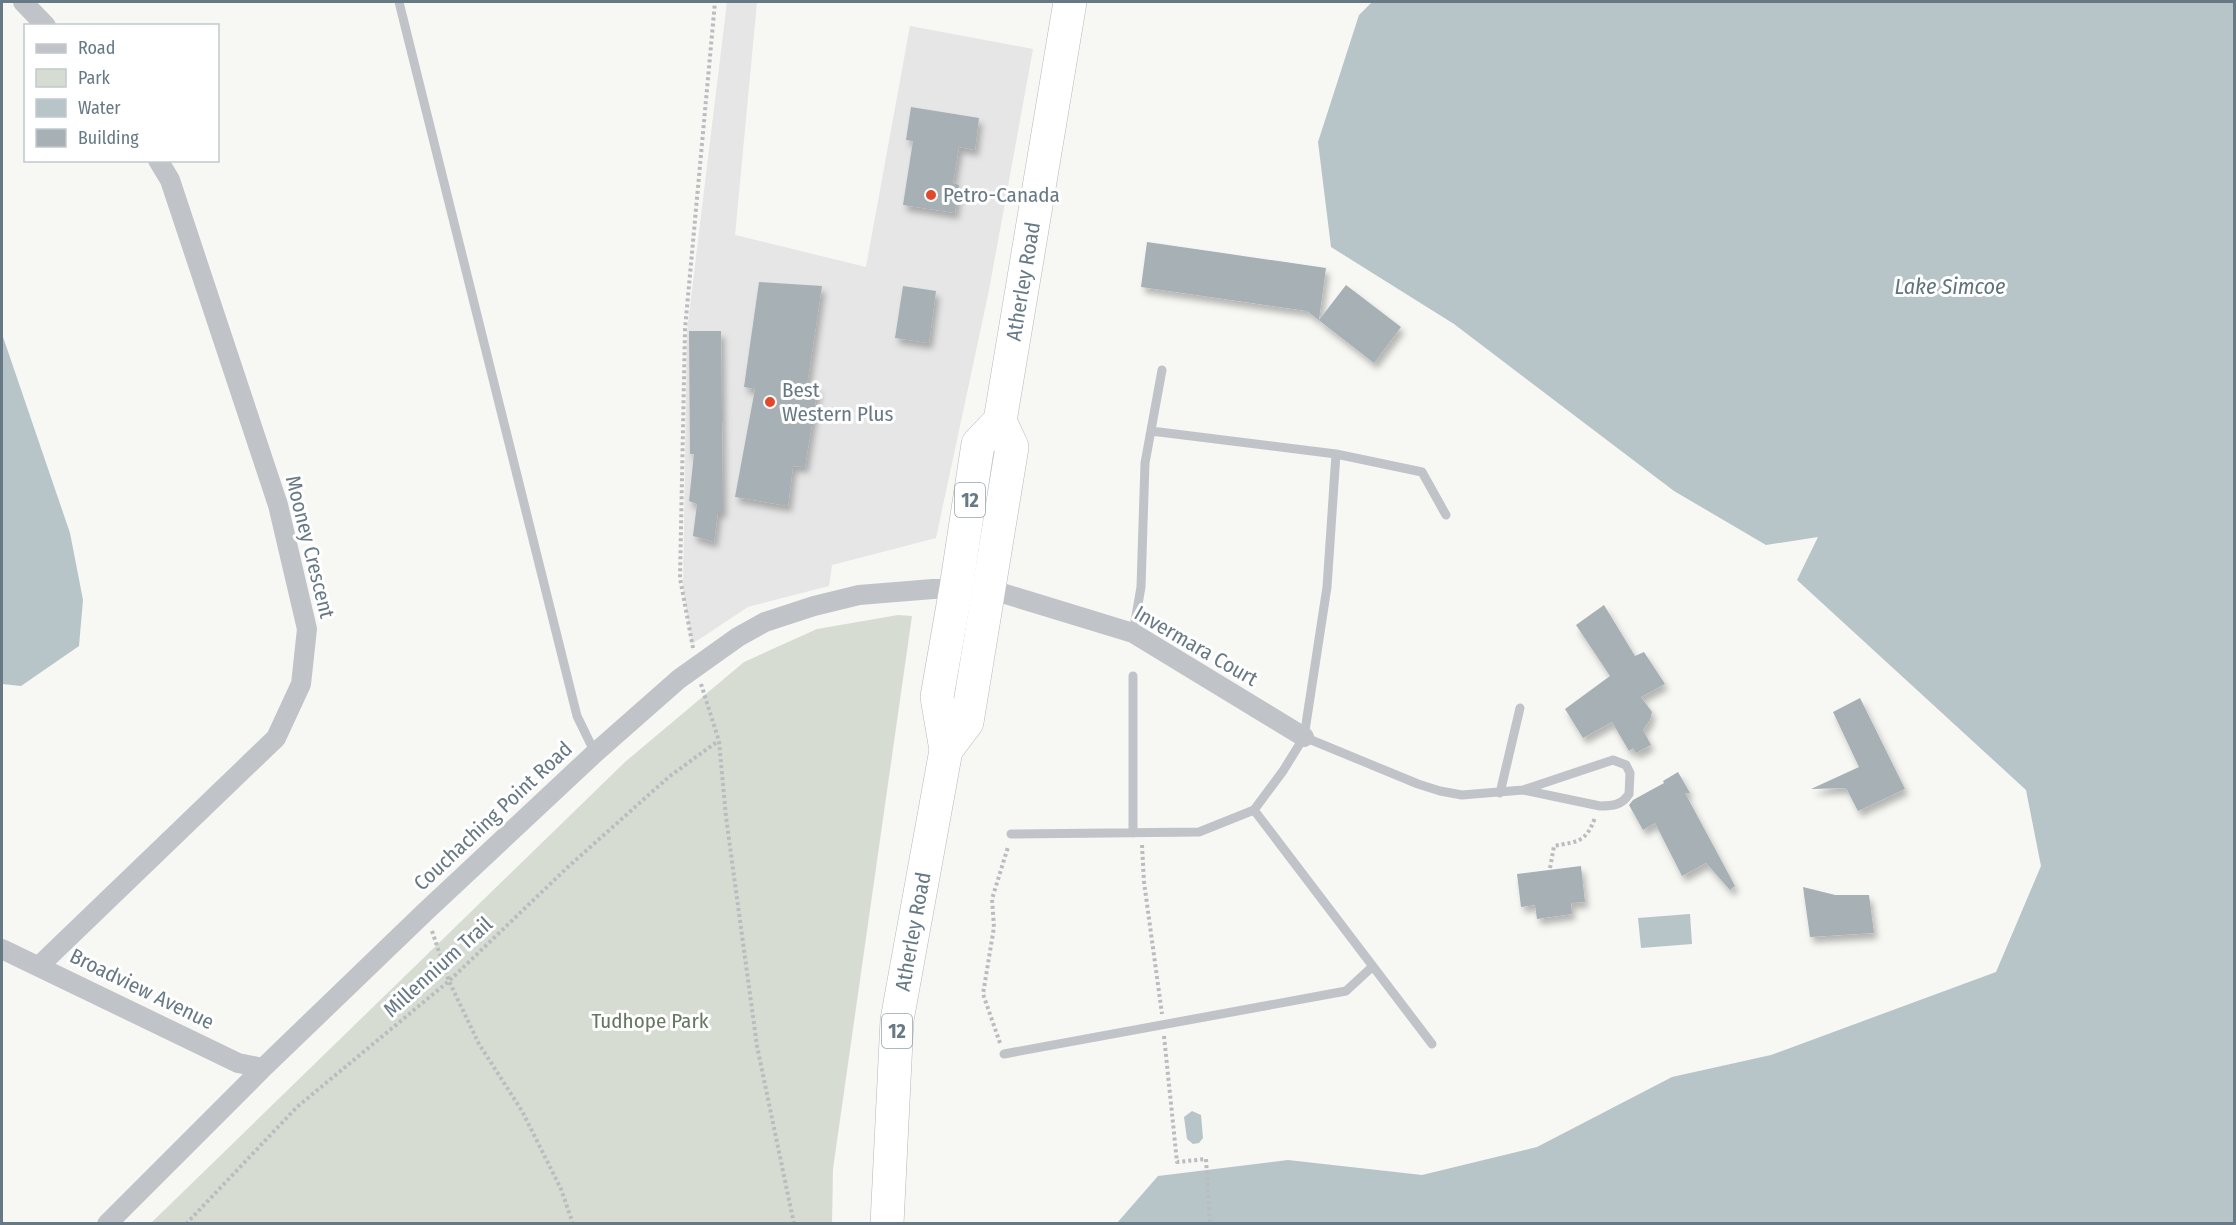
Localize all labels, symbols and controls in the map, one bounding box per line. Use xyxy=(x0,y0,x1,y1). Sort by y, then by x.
legend xyxy=(24,24,219,162)
text: Road xyxy=(78,37,115,59)
text: Park xyxy=(78,67,111,89)
text: Water xyxy=(78,97,121,119)
text: Building xyxy=(78,127,139,149)
place label: Petro-Canada xyxy=(943,182,1060,208)
marker: Petro-Canada xyxy=(924,188,938,202)
street label: Atherley Road xyxy=(1001,220,1046,343)
water label: Lake Simcoe xyxy=(1894,273,2006,300)
place label: Best Western Plus xyxy=(782,377,893,427)
marker: Best Western Plus xyxy=(763,395,777,409)
street label: Mooney Crescent xyxy=(280,473,340,621)
road number: 12 xyxy=(955,483,985,517)
street label: Invermara Court xyxy=(1130,600,1262,692)
street label: Couchaching Point Road xyxy=(408,736,578,896)
street label: Atherley Road xyxy=(889,870,937,993)
street label: Millennium Trail xyxy=(378,911,498,1023)
street label: Broadview Avenue xyxy=(66,943,218,1035)
park label: Tudhope Park xyxy=(591,1008,709,1034)
road number: 12 xyxy=(882,1014,912,1048)

